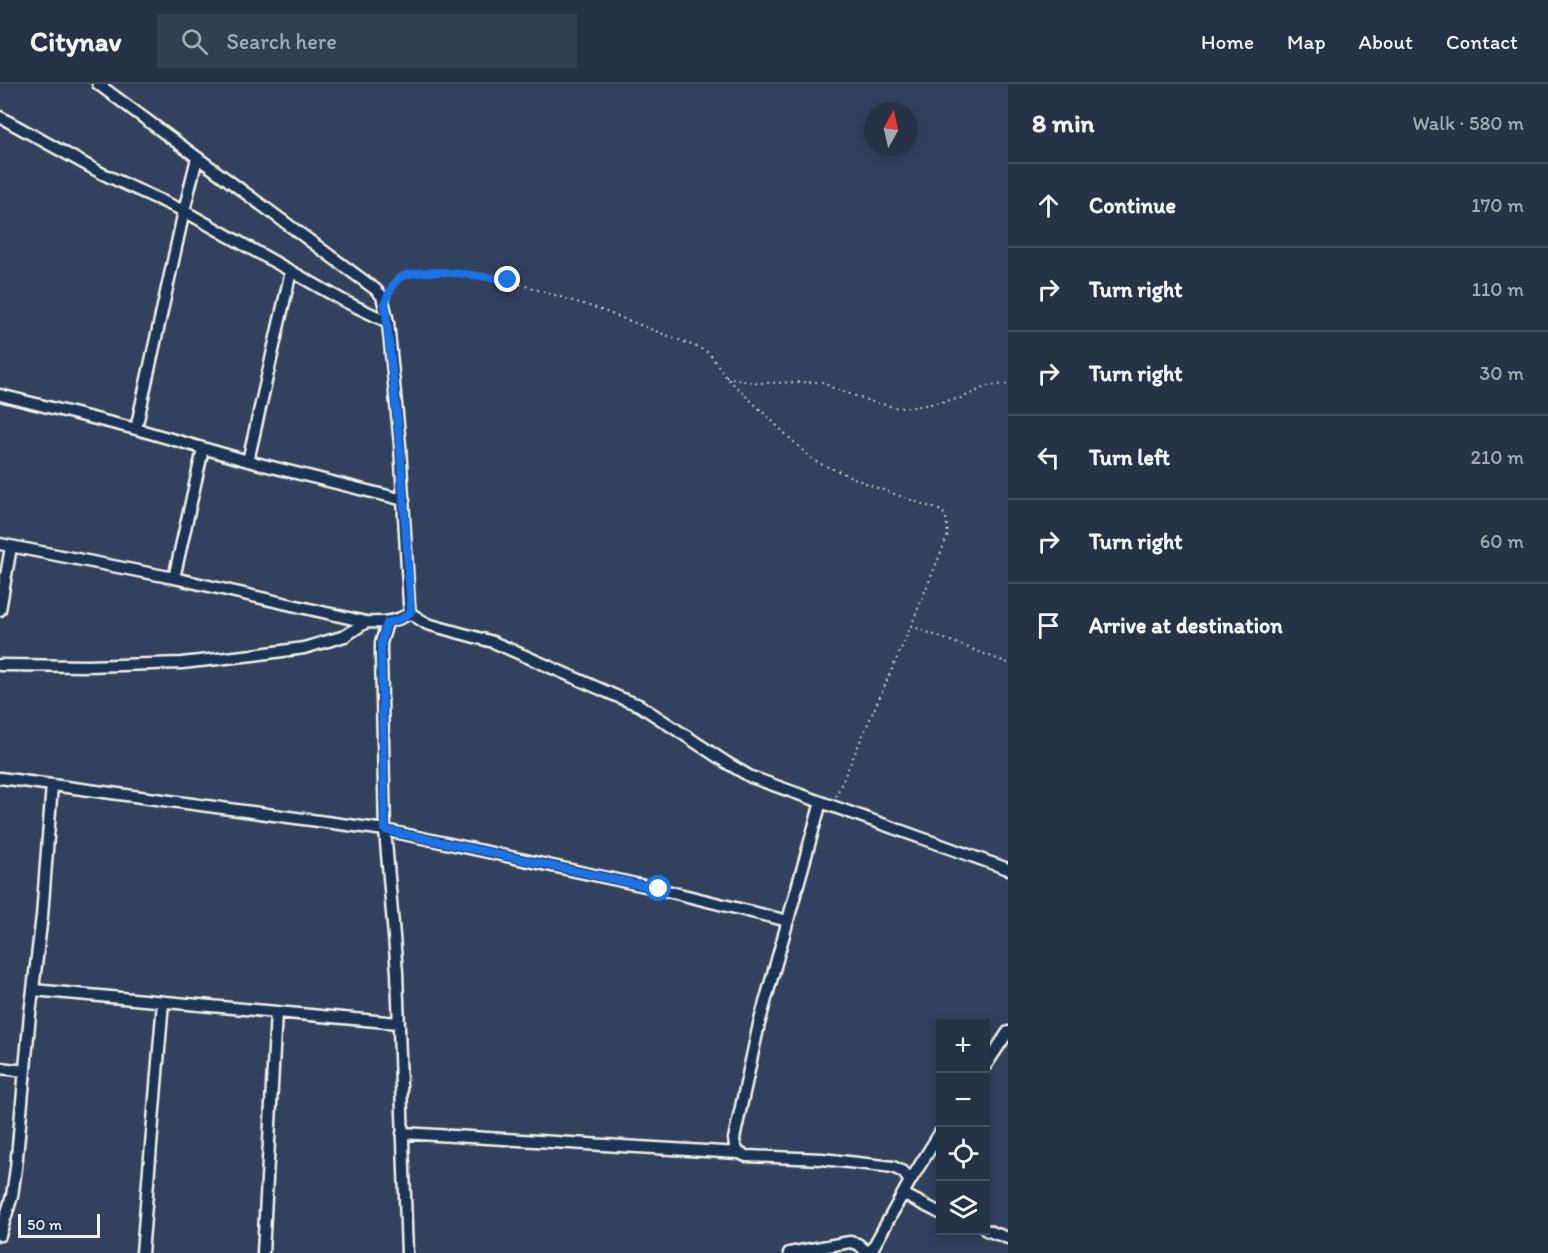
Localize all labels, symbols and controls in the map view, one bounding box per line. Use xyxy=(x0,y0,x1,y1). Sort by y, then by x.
search box xyxy=(157,14,577,68)
text: Citynav xyxy=(30,24,121,58)
icon: search xyxy=(178,25,211,58)
text: Search here xyxy=(226,28,337,55)
text: Home xyxy=(1201,29,1254,54)
text: Map xyxy=(1287,29,1326,54)
text: About xyxy=(1359,29,1413,54)
text: Contact xyxy=(1446,29,1518,54)
north arrow xyxy=(864,102,918,156)
text: 8 min xyxy=(1032,107,1094,139)
text: Walk · 580 m xyxy=(1412,111,1524,135)
icon: ahead xyxy=(1032,189,1065,222)
text: Continue xyxy=(1089,192,1176,219)
text: 170 m xyxy=(1471,193,1524,217)
route end xyxy=(494,266,520,292)
icon: right xyxy=(1032,273,1065,306)
text: Turn right xyxy=(1089,276,1183,303)
text: 110 m xyxy=(1472,277,1524,301)
icon: right xyxy=(1032,357,1065,390)
text: Turn right xyxy=(1089,360,1183,387)
text: 30 m xyxy=(1479,361,1524,385)
icon: left xyxy=(1032,441,1065,474)
text: Turn left xyxy=(1089,444,1170,471)
text: 210 m xyxy=(1471,445,1524,469)
icon: right xyxy=(1032,525,1065,558)
text: Turn right xyxy=(1089,528,1183,555)
text: 60 m xyxy=(1480,529,1524,553)
icon: arrive xyxy=(1032,609,1065,642)
text: Arrive at destination xyxy=(1089,612,1283,639)
route start xyxy=(645,875,671,901)
map controls xyxy=(936,1019,990,1235)
button: + xyxy=(936,1019,990,1073)
button: − xyxy=(936,1073,990,1127)
button: locate xyxy=(936,1127,990,1181)
button: layers xyxy=(936,1181,990,1235)
scale bar xyxy=(18,1211,100,1238)
text: 50 m xyxy=(27,1215,62,1234)

